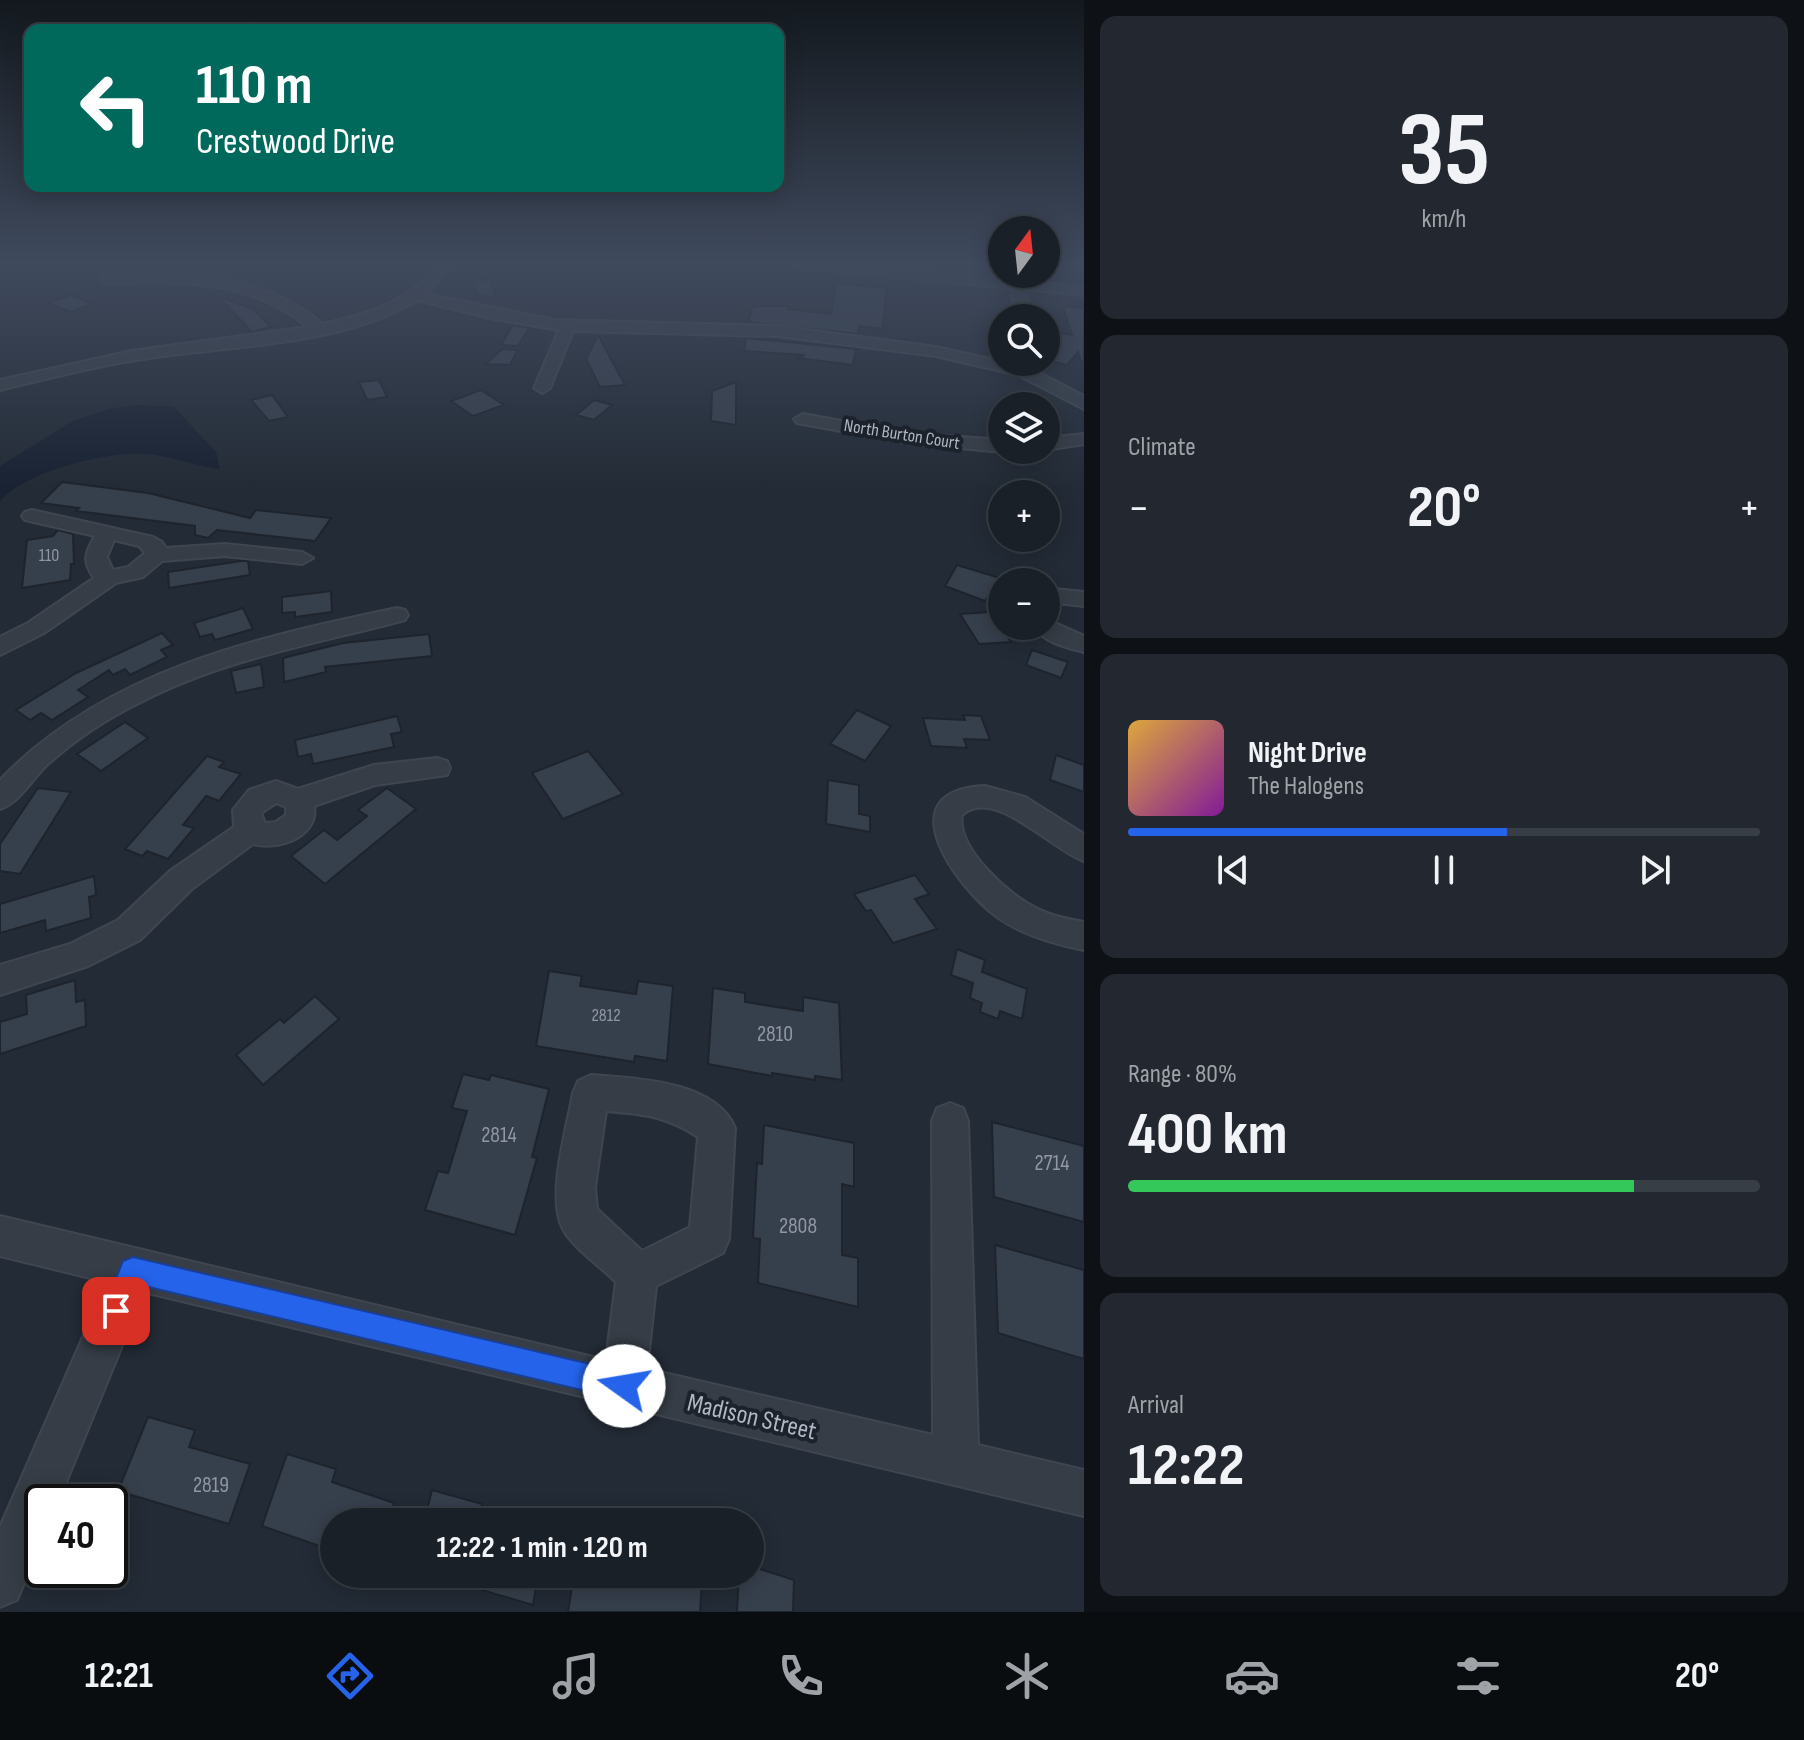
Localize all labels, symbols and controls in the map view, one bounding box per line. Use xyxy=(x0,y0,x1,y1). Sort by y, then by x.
text: 110 m xyxy=(196,53,312,120)
icon: left xyxy=(64,56,168,160)
text: 35 xyxy=(1398,89,1490,214)
text: Crestwood Drive xyxy=(196,121,395,164)
text: km/h xyxy=(1422,204,1466,235)
north arrow xyxy=(988,216,1060,288)
map controls xyxy=(988,216,1060,640)
button: search xyxy=(988,304,1060,376)
button: layers xyxy=(988,392,1060,464)
street label: North Burton Court xyxy=(843,415,962,454)
text: Climate xyxy=(1128,432,1196,463)
text: 20° xyxy=(1407,472,1481,544)
button: + xyxy=(988,480,1060,552)
text: − xyxy=(1128,482,1150,535)
text: + xyxy=(1738,482,1760,535)
house number: 110 xyxy=(39,545,59,566)
button: − xyxy=(988,568,1060,640)
text: Night Drive xyxy=(1248,735,1367,771)
text: The Halogens xyxy=(1248,771,1364,802)
icon: previous xyxy=(1211,848,1255,892)
icon: pause xyxy=(1422,848,1466,892)
icon: next xyxy=(1633,848,1677,892)
house number: 2812 xyxy=(591,1005,621,1026)
house number: 2810 xyxy=(757,1021,793,1048)
text: Range · 80% xyxy=(1128,1059,1237,1090)
text: 400 km xyxy=(1128,1099,1288,1171)
house number: 2814 xyxy=(481,1122,517,1149)
house number: 2714 xyxy=(1035,1150,1069,1177)
house number: 2808 xyxy=(779,1213,817,1240)
pin xyxy=(82,1277,150,1345)
icon: arrive xyxy=(94,1289,138,1333)
position arrow xyxy=(582,1344,666,1428)
street label: Madison Street xyxy=(684,1388,819,1447)
text: Arrival xyxy=(1128,1390,1184,1421)
text: 12:22 xyxy=(1128,1430,1244,1502)
house number: 2819 xyxy=(193,1472,229,1499)
speed limit sign: 40 xyxy=(24,1484,128,1588)
text: 12:22 · 1 min · 120 m xyxy=(436,1530,648,1566)
icon: directions xyxy=(322,1648,378,1704)
icon: music xyxy=(548,1648,604,1704)
icon: phone xyxy=(773,1648,829,1704)
icon: climate xyxy=(999,1648,1055,1704)
icon: car xyxy=(1224,1648,1280,1704)
icon: filters xyxy=(1450,1648,1506,1704)
text: 12:21 xyxy=(85,1655,153,1698)
text: 20° xyxy=(1675,1655,1719,1698)

